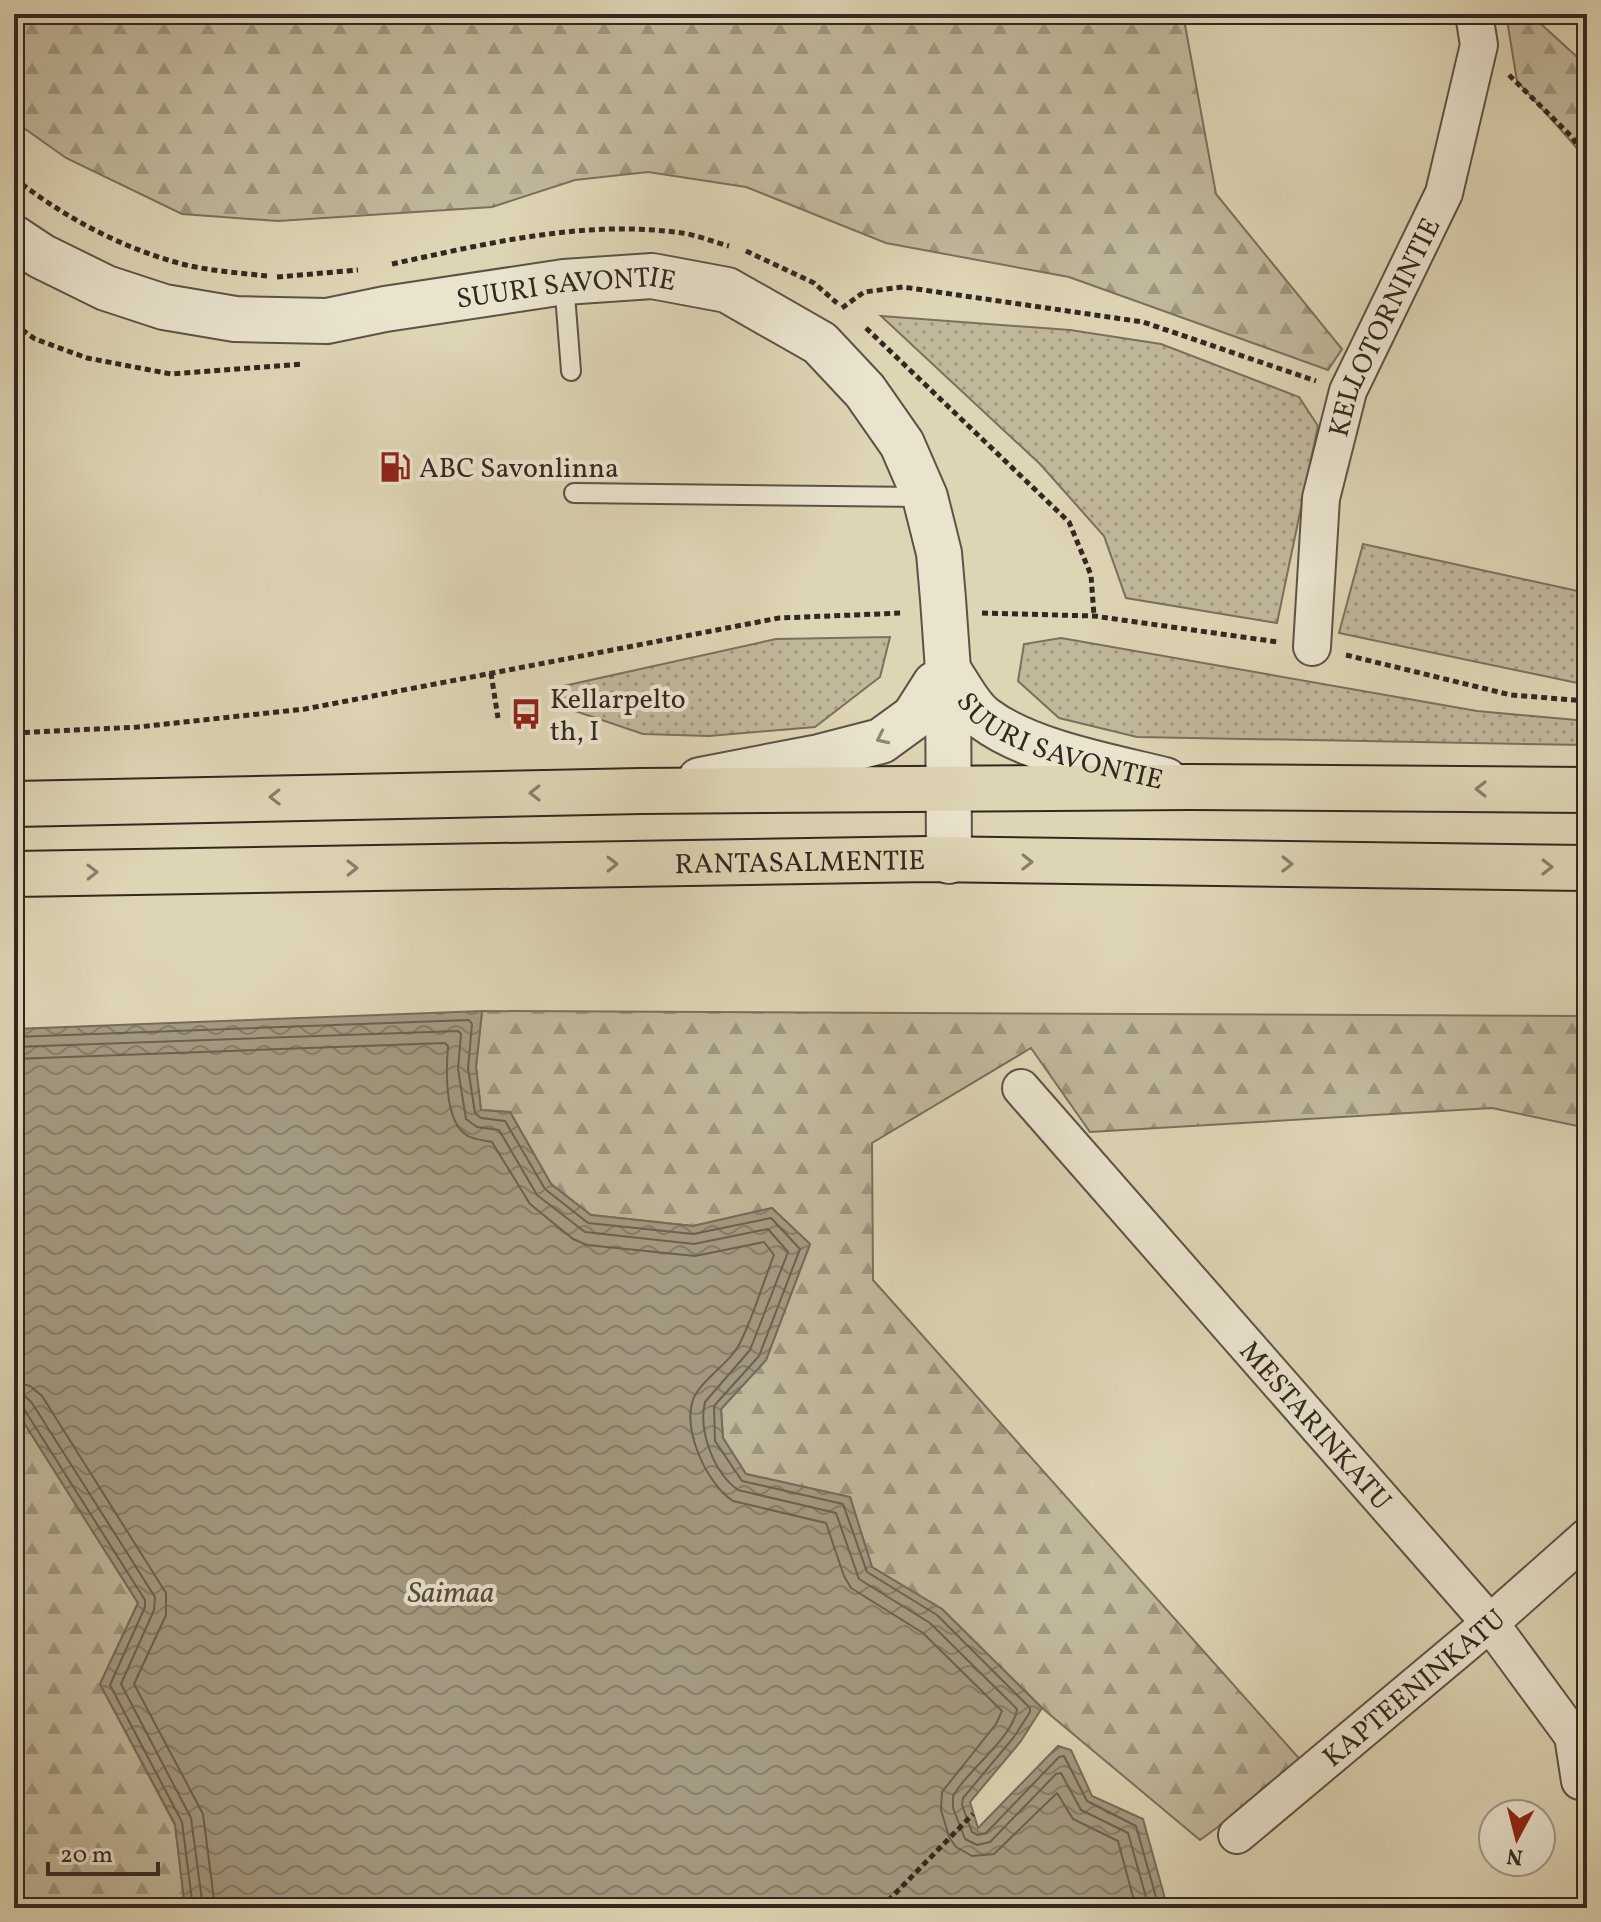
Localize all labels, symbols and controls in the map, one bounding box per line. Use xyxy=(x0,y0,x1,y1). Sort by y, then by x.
street label: KELLOTORNINTIE xyxy=(1320,212,1451,441)
street label: SUURI SAVONTIE xyxy=(454,259,679,320)
fuel station icon: ABC Savonlinna xyxy=(378,450,412,484)
place label: ABC Savonlinna xyxy=(419,450,619,489)
place label: Kellarpelto th, I xyxy=(550,681,686,752)
street label: SUURI SAVONTIE xyxy=(946,685,1167,801)
bus stop icon: Kellarpelto th, I xyxy=(509,697,543,731)
one-way arrow xyxy=(875,728,890,744)
one-way arrow xyxy=(1474,780,1487,798)
one-way arrow xyxy=(528,784,541,802)
one-way arrow xyxy=(268,789,281,806)
street label: RANTASALMENTIE xyxy=(674,842,926,885)
one-way arrow xyxy=(1021,853,1034,870)
one-way arrow xyxy=(606,855,619,873)
one-way arrow xyxy=(1281,856,1294,873)
one-way arrow xyxy=(1541,858,1554,876)
one-way arrow xyxy=(346,859,359,877)
one-way arrow xyxy=(86,864,99,881)
street label: MESTARINKATU xyxy=(1229,1333,1399,1520)
water label: Saimaa xyxy=(408,1573,494,1615)
street label: KAPTEENINKATU xyxy=(1315,1601,1515,1777)
north arrow xyxy=(1477,1798,1557,1878)
scale bar xyxy=(48,1826,158,1876)
text: 20 m xyxy=(60,1839,113,1873)
text: N xyxy=(1505,1839,1525,1872)

